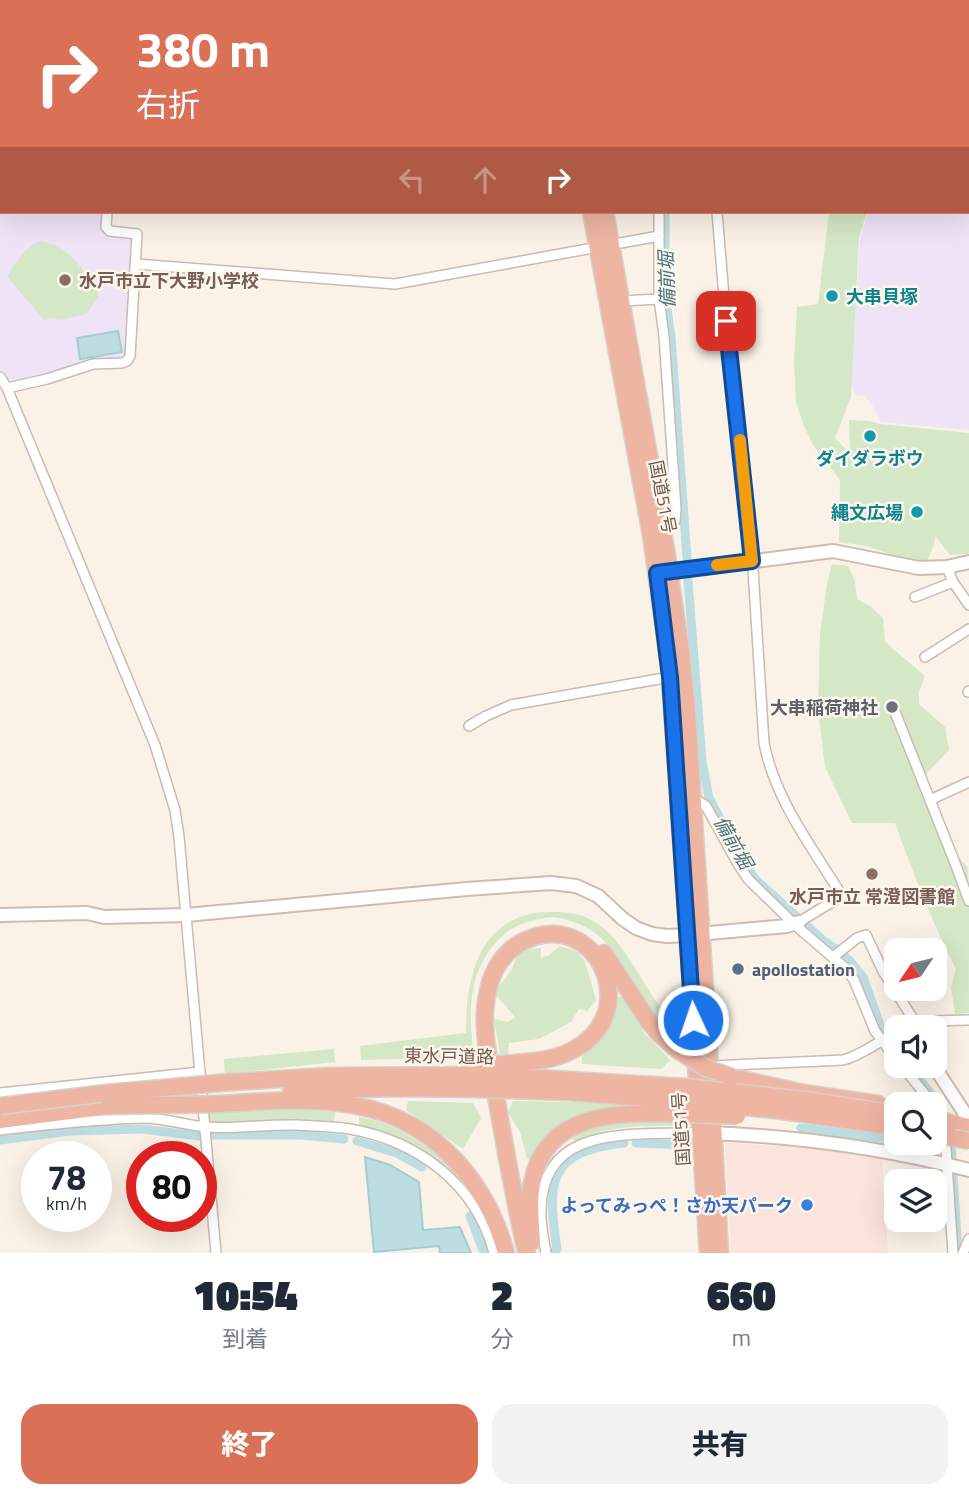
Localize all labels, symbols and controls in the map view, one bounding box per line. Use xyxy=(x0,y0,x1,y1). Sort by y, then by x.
text: 380 m xyxy=(136,11,270,86)
icon: right xyxy=(21,28,112,119)
text: 右折 xyxy=(136,80,200,128)
icon: left xyxy=(393,161,431,199)
icon: ahead xyxy=(466,161,504,199)
icon: right xyxy=(539,161,577,199)
water label: 備前堀 xyxy=(650,248,681,309)
place label: 水戸市立下大野小学校 xyxy=(79,267,259,294)
marker: 水戸市立下大野小学校 xyxy=(57,272,73,288)
place label: 大串貝塚 xyxy=(846,283,918,310)
marker: 大串貝塚 xyxy=(824,288,840,304)
pin xyxy=(696,291,756,351)
icon: arrive xyxy=(707,302,745,340)
marker: ダイダラボウ xyxy=(862,428,878,444)
place label: ダイダラボウ xyxy=(816,445,924,472)
street label: 国道51号 xyxy=(643,458,683,536)
place label: 縄文広場 xyxy=(831,499,903,526)
marker: 縄文広場 xyxy=(909,504,925,520)
place label: 大串稲荷神社 xyxy=(770,694,878,721)
marker: 大串稲荷神社 xyxy=(884,699,900,715)
water label: 備前堀 xyxy=(707,810,762,877)
marker: 水戸市立 常澄図書館 xyxy=(864,866,880,882)
place label: 水戸市立 常澄図書館 xyxy=(789,883,955,910)
north arrow xyxy=(884,938,947,1001)
map controls xyxy=(884,938,947,1232)
place label: apollostation xyxy=(752,956,855,983)
marker: apollostation xyxy=(730,961,746,977)
position arrow xyxy=(656,983,730,1057)
button: sound xyxy=(884,1015,947,1078)
street label: 東水戸道路 xyxy=(404,1042,494,1070)
street label: 国道51号 xyxy=(665,1091,697,1167)
button: search xyxy=(884,1092,947,1155)
speed limit sign: 80 xyxy=(126,1141,217,1232)
text: 78 xyxy=(47,1150,86,1204)
button: layers xyxy=(884,1169,947,1232)
text: km/h xyxy=(46,1190,87,1217)
place label: よってみっぺ！さか天パーク xyxy=(560,1192,793,1219)
marker: よってみっぺ！さか天パーク xyxy=(799,1197,815,1213)
text: 10:54 xyxy=(193,1262,298,1326)
text: 2 xyxy=(491,1262,514,1326)
text: 660 xyxy=(707,1262,776,1326)
text: m xyxy=(732,1320,751,1355)
text: 到着 xyxy=(222,1321,268,1356)
text: 分 xyxy=(491,1321,514,1356)
button: 終了 xyxy=(21,1404,478,1484)
button: 共有 xyxy=(492,1404,948,1484)

